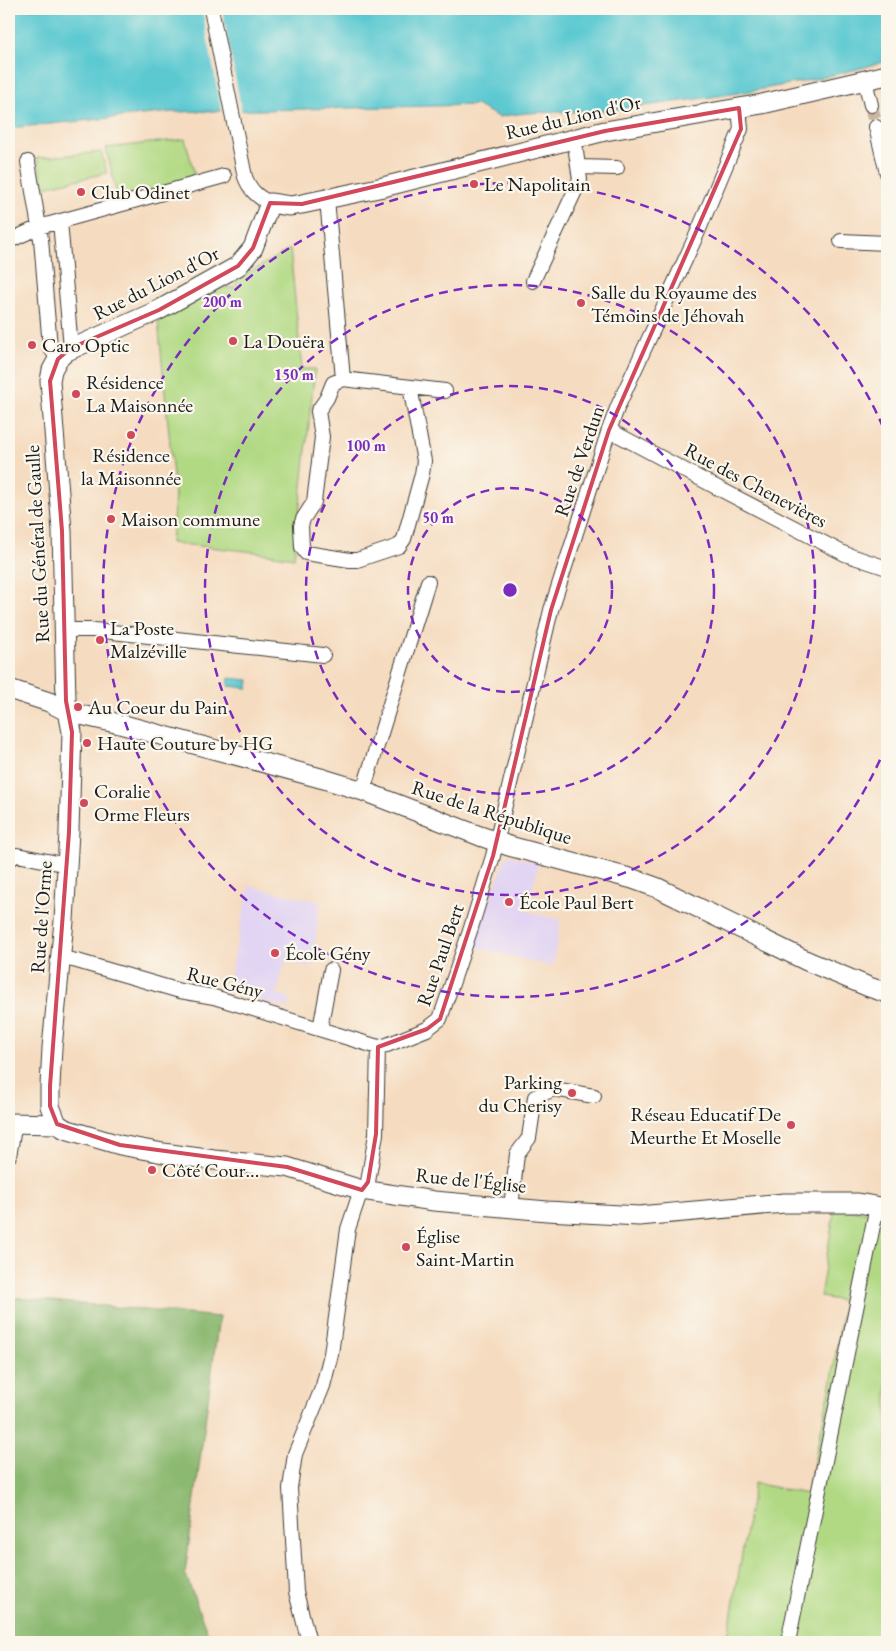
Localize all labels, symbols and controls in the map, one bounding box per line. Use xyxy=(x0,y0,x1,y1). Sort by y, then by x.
street label: Rue du Lion d'Or xyxy=(503,89,644,145)
place label: Le Napolitain xyxy=(484,171,591,197)
marker: Le Napolitain xyxy=(468,178,480,190)
place label: Club Odinet xyxy=(91,179,190,205)
marker: Club Odinet xyxy=(75,186,87,198)
street label: Rue du Lion d'Or xyxy=(88,240,224,326)
place label: Salle du Royaume des Témoins de Jéhovah xyxy=(591,279,757,328)
text: 200 m xyxy=(202,292,242,311)
marker: Salle du Royaume des Témoins de Jéhovah xyxy=(575,297,587,309)
place label: La Douëra xyxy=(243,328,325,354)
place label: Caro Optic xyxy=(42,332,130,358)
marker: La Douëra xyxy=(227,335,239,347)
marker: Caro Optic xyxy=(26,339,38,351)
text: 150 m xyxy=(274,365,314,384)
place label: Résidence La Maisonnée xyxy=(86,369,193,418)
marker: Résidence La Maisonnée xyxy=(70,388,82,400)
street label: Rue de Verdun xyxy=(548,402,610,520)
marker: Résidence la Maisonnée xyxy=(125,429,137,441)
text: 100 m xyxy=(346,436,386,455)
street label: Rue des Chenevières xyxy=(680,436,832,534)
place label: Résidence la Maisonnée xyxy=(81,442,181,491)
street label: Rue du Général de Gaulle xyxy=(19,444,55,643)
place label: Maison commune xyxy=(121,506,260,532)
text: 50 m xyxy=(422,508,454,527)
marker: Maison commune xyxy=(105,513,117,525)
centre of rings xyxy=(501,581,519,599)
place label: La Poste Malzéville xyxy=(110,615,187,664)
marker: La Poste Malzéville xyxy=(94,634,106,646)
place label: Au Coeur du Pain xyxy=(87,694,228,720)
marker: Au Coeur du Pain xyxy=(72,701,84,713)
place label: Haute Couture by HG xyxy=(97,730,273,756)
marker: Haute Couture by HG xyxy=(81,737,93,749)
street label: Rue de la République xyxy=(409,774,576,850)
place label: Coralie Orme Fleurs xyxy=(94,778,190,827)
marker: Coralie Orme Fleurs xyxy=(78,797,90,809)
street label: Rue de l'Orme xyxy=(24,860,58,974)
place label: École Paul Bert xyxy=(519,889,634,915)
marker: École Paul Bert xyxy=(503,896,515,908)
street label: Rue Paul Bert xyxy=(410,900,470,1010)
place label: École Gény xyxy=(285,940,371,966)
marker: École Gény xyxy=(269,947,281,959)
street label: Rue Gény xyxy=(184,960,266,1004)
place label: Parking du Cherisy xyxy=(478,1069,562,1118)
marker: Parking du Cherisy xyxy=(566,1087,578,1099)
place label: Réseau Educatif De Meurthe Et Moselle xyxy=(630,1101,781,1150)
marker: Réseau Educatif De Meurthe Et Moselle xyxy=(785,1119,797,1131)
place label: Côté Cour... xyxy=(162,1157,259,1183)
street label: Rue de l'Église xyxy=(414,1161,528,1199)
marker: Côté Cour... xyxy=(146,1164,158,1176)
place label: Église Saint-Martin xyxy=(416,1223,515,1272)
marker: Église Saint-Martin xyxy=(400,1241,412,1253)

